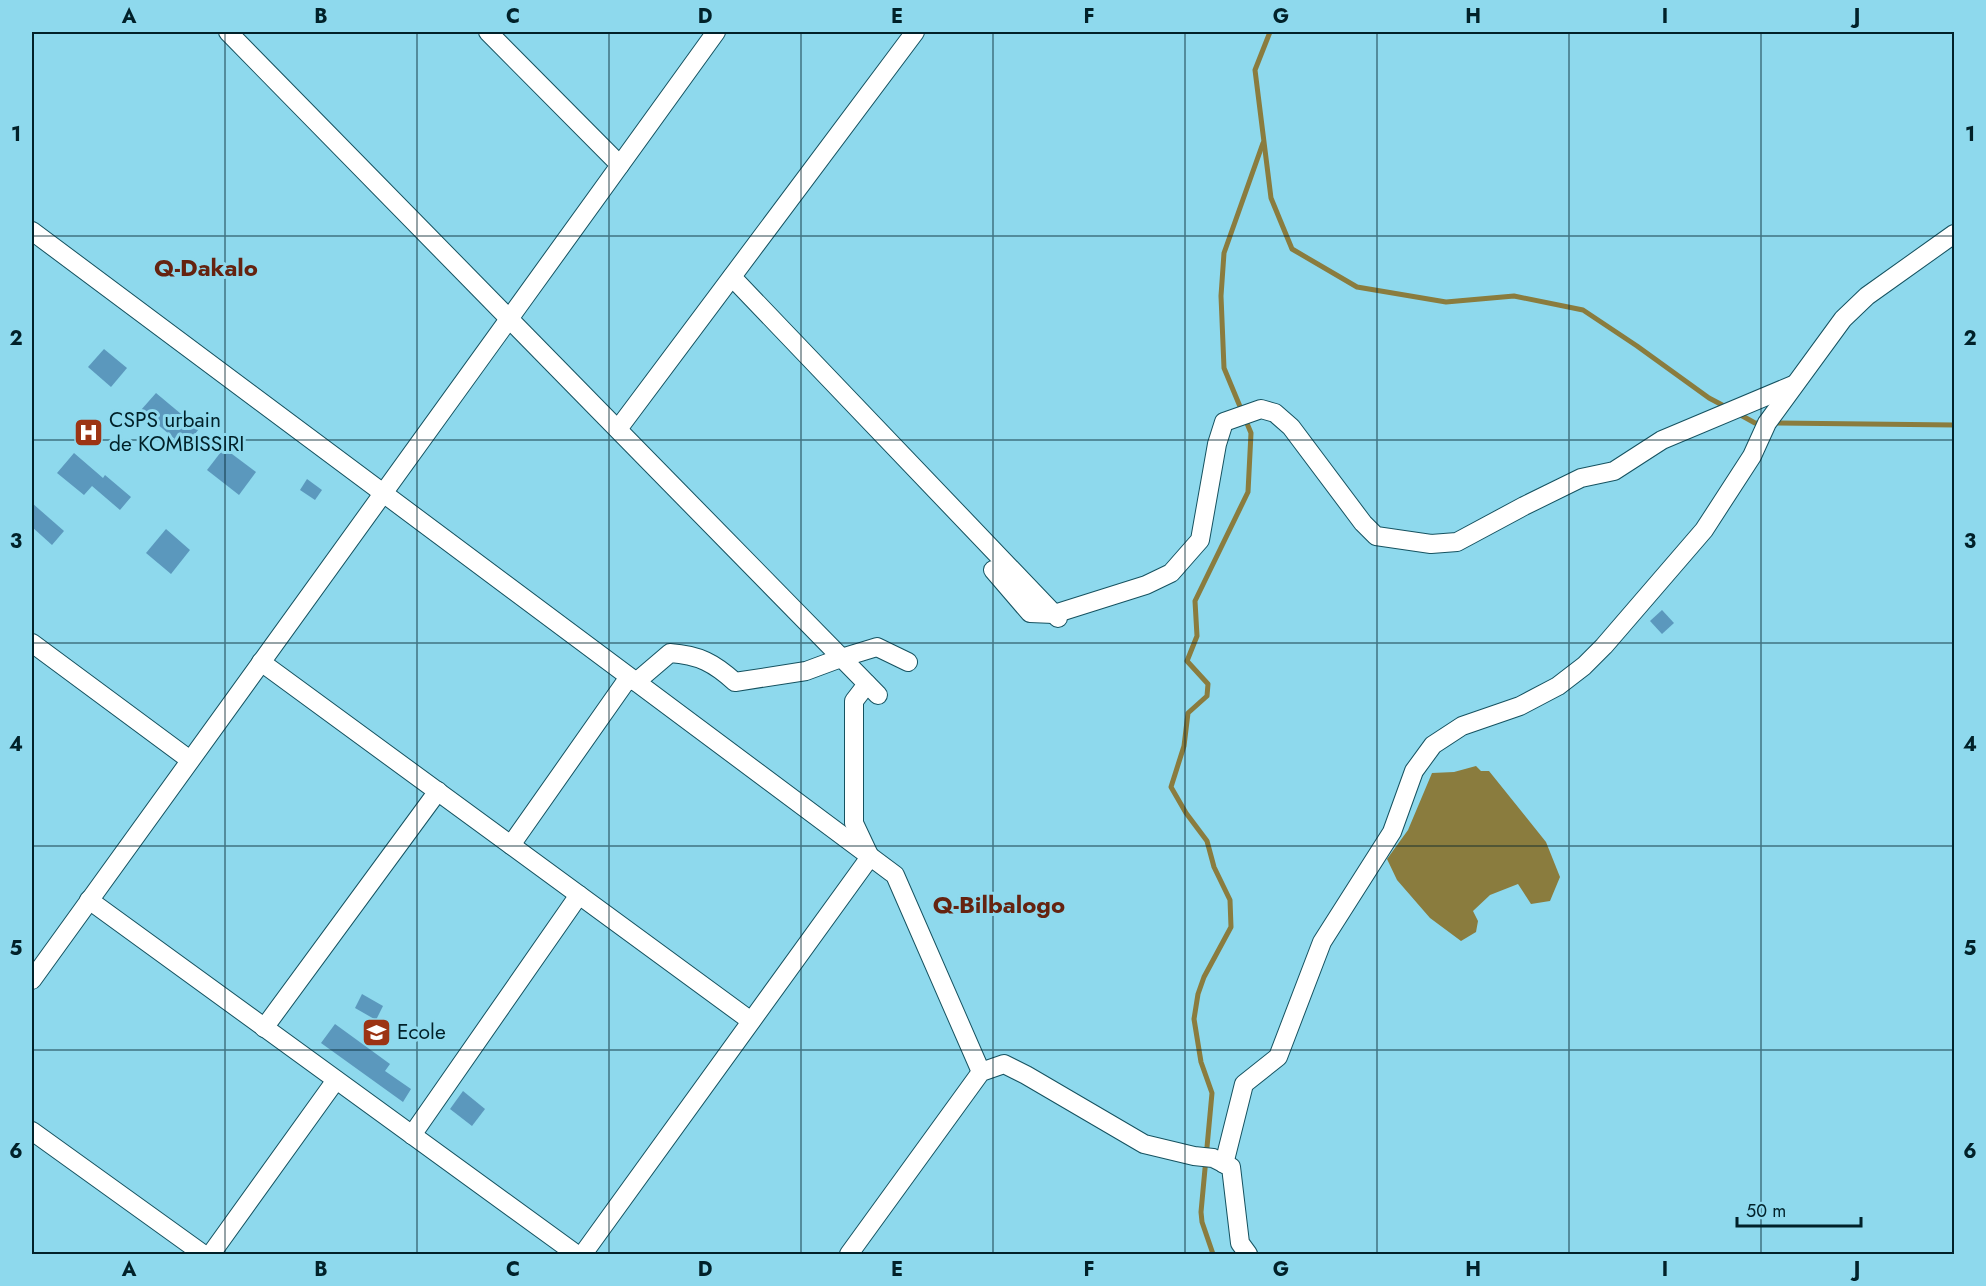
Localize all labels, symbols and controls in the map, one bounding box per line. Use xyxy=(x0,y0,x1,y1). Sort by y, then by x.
text: A xyxy=(121,2,137,31)
text: B xyxy=(314,2,328,31)
text: C xyxy=(506,2,520,31)
text: D xyxy=(698,2,712,31)
text: E xyxy=(891,2,903,31)
text: F xyxy=(1083,2,1095,31)
text: G xyxy=(1273,2,1289,31)
text: H xyxy=(1465,2,1481,31)
text: I xyxy=(1662,2,1668,31)
text: J xyxy=(1850,2,1860,31)
text: 1 xyxy=(11,120,21,149)
text: 1 xyxy=(1965,120,1975,149)
district label: Q-Dakalo xyxy=(154,250,258,285)
text: 2 xyxy=(9,324,23,353)
text: 2 xyxy=(1963,324,1977,353)
place label: CSPS urbain de KOMBISSIRI xyxy=(109,405,244,459)
hospital icon: CSPS urbain de KOMBISSIRI xyxy=(72,416,104,448)
text: 3 xyxy=(10,527,22,556)
text: 3 xyxy=(1964,527,1976,556)
text: 4 xyxy=(9,730,23,759)
text: 4 xyxy=(1963,730,1977,759)
district label: Q-Bilbalogo xyxy=(933,887,1065,922)
text: 5 xyxy=(10,934,23,963)
text: 5 xyxy=(1964,934,1977,963)
school or university icon: Ecole xyxy=(360,1016,392,1048)
place label: Ecole xyxy=(397,1017,446,1047)
text: 6 xyxy=(9,1137,23,1166)
text: 6 xyxy=(1963,1137,1977,1166)
scale bar xyxy=(1737,1190,1862,1228)
text: 50 m xyxy=(1746,1198,1786,1224)
text: A xyxy=(121,1255,137,1284)
text: B xyxy=(314,1255,328,1284)
text: C xyxy=(506,1255,520,1284)
text: D xyxy=(698,1255,712,1284)
text: E xyxy=(891,1255,903,1284)
text: F xyxy=(1083,1255,1095,1284)
text: G xyxy=(1273,1255,1289,1284)
text: H xyxy=(1465,1255,1481,1284)
text: I xyxy=(1662,1255,1668,1284)
text: J xyxy=(1850,1255,1860,1284)

